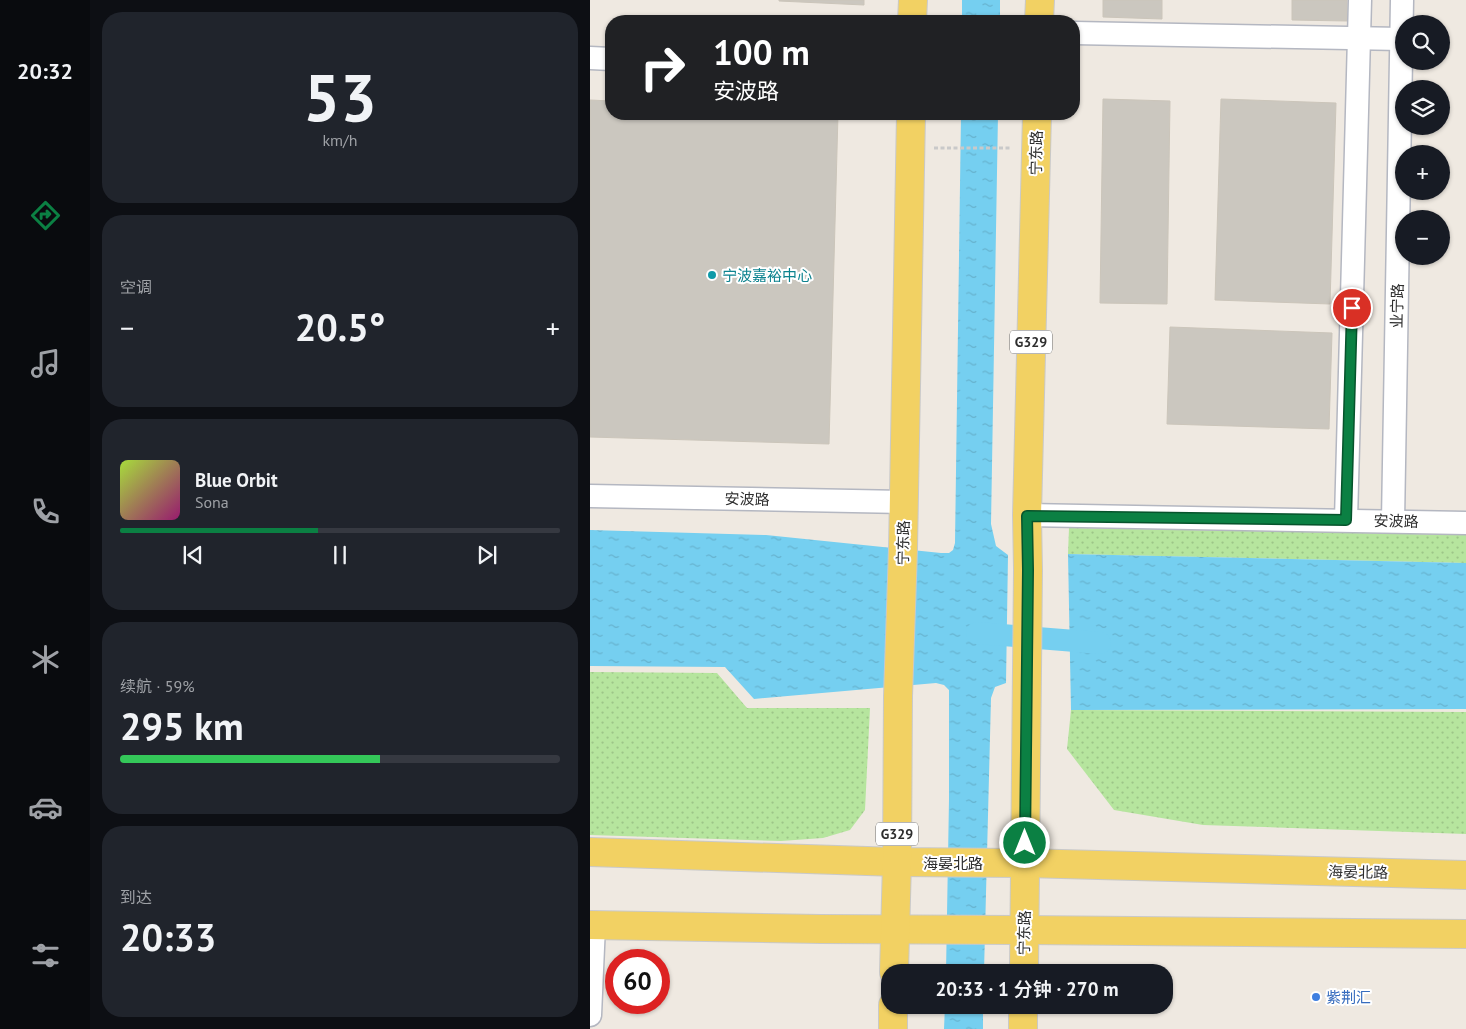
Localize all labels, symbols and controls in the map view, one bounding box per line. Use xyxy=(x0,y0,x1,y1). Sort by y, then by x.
map controls xyxy=(1395,15,1450,265)
button: search xyxy=(1395,15,1450,70)
text: 100 m xyxy=(713,29,810,75)
icon: right xyxy=(630,35,695,100)
text: 53 xyxy=(303,55,377,139)
text: 20:32 xyxy=(17,57,73,85)
text: 安波路 xyxy=(713,77,779,105)
button: layers xyxy=(1395,80,1450,135)
text: km/h xyxy=(322,130,358,150)
street label: 宁东路 xyxy=(1026,130,1046,176)
button: + xyxy=(1395,145,1450,200)
icon: directions xyxy=(28,198,63,233)
button: − xyxy=(1395,210,1450,265)
place label: 宁波嘉裕中心 xyxy=(722,266,812,285)
marker: 宁波嘉裕中心 xyxy=(706,269,718,281)
text: 空调 xyxy=(120,277,152,297)
street label: 业宁路 xyxy=(1387,283,1407,329)
pin xyxy=(1331,287,1373,329)
icon: arrive xyxy=(1338,294,1366,322)
text: 20.5° xyxy=(295,302,385,351)
text: − xyxy=(120,309,134,346)
text: + xyxy=(546,309,560,346)
road number: G329 xyxy=(1010,331,1052,354)
icon: music xyxy=(28,346,63,381)
text: Blue Orbit xyxy=(195,468,278,492)
street label: 安波路 xyxy=(724,489,770,509)
text: Sona xyxy=(195,492,229,512)
icon: phone xyxy=(28,494,63,529)
street label: 安波路 xyxy=(1373,511,1419,531)
street label: 宁东路 xyxy=(893,520,913,566)
icon: previous xyxy=(179,541,207,569)
icon: pause xyxy=(326,541,354,569)
icon: next xyxy=(473,541,501,569)
icon: climate xyxy=(28,642,63,677)
text: 续航 · 59% xyxy=(120,676,195,696)
text: 295 km xyxy=(120,701,244,750)
icon: car xyxy=(28,790,63,825)
position arrow xyxy=(998,816,1050,868)
road number: G329 xyxy=(876,822,918,846)
street label: 海晏北路 xyxy=(923,854,983,873)
street label: 海晏北路 xyxy=(1328,862,1388,882)
text: 到达 xyxy=(120,887,152,907)
street label: 宁东路 xyxy=(1014,910,1034,956)
text: 20:33 xyxy=(120,912,216,961)
icon: filters xyxy=(28,938,63,973)
speed limit sign: 60 xyxy=(605,949,670,1014)
text: 20:33 · 1 分钟 · 270 m xyxy=(935,977,1119,1001)
place label: 紫荆汇 xyxy=(1326,988,1371,1007)
marker: 紫荆汇 xyxy=(1310,991,1322,1003)

